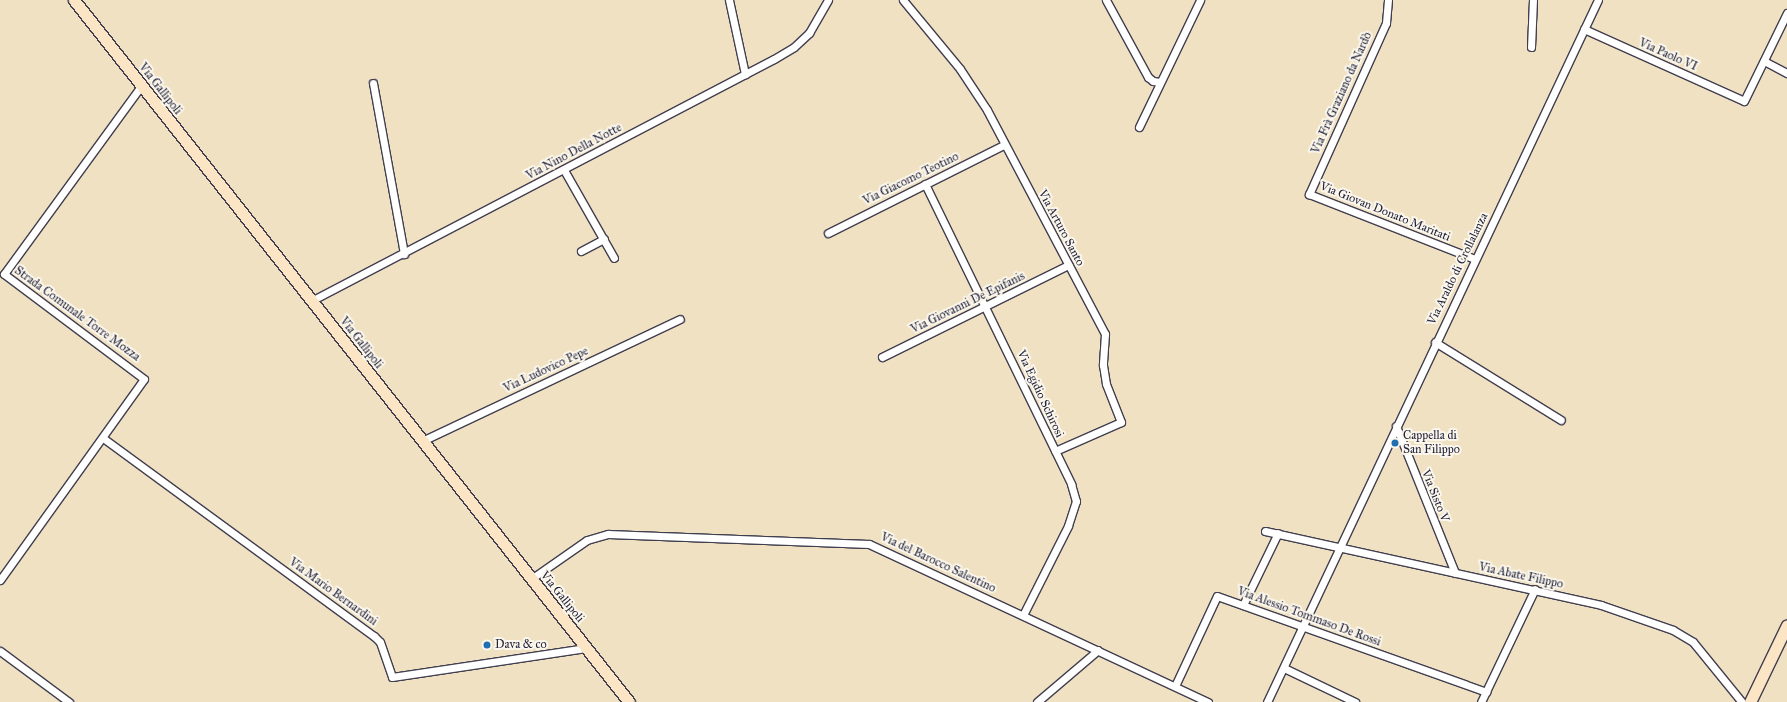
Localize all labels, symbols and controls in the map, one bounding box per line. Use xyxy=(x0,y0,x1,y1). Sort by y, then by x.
street label: Via Frà Graziano da Nardò xyxy=(1309,30,1375,156)
street label: Via Paolo VI xyxy=(1637,36,1699,74)
street label: Via Gallipoli xyxy=(135,60,185,118)
street label: Via Nino Della Notte xyxy=(524,121,624,183)
street label: Via Giacomo Teotino xyxy=(861,150,961,208)
street label: Via Giovan Donato Maritati xyxy=(1318,179,1452,245)
street label: Via Arturo Santo xyxy=(1035,187,1087,269)
street label: Via Araldo di Crollalanza xyxy=(1425,211,1491,327)
street label: Strada Comunale Torre Mozza xyxy=(11,264,143,364)
street label: Via Giovanni De Epifanis xyxy=(909,269,1027,337)
street label: Via Gallipoli xyxy=(336,314,386,372)
street label: Via Ludovico Pepe xyxy=(501,344,591,396)
street label: Via Egidio Schirosi xyxy=(1013,348,1067,440)
place label: Cappella di San Filippo xyxy=(1403,429,1460,457)
marker: Cappella di San Filippo xyxy=(1390,438,1400,448)
street label: Via Sisto V xyxy=(1418,468,1452,524)
street label: Via del Barocco Salentino xyxy=(878,530,998,596)
street label: Via Mario Bernardini xyxy=(286,555,380,629)
street label: Via Abate Filippo xyxy=(1477,560,1565,592)
street label: Via Gallipoli xyxy=(537,569,587,625)
street label: Via Alessio Tommaso De Rossi xyxy=(1235,584,1383,650)
place label: Dava & co xyxy=(495,638,547,652)
marker: Dava & co xyxy=(482,640,492,650)

